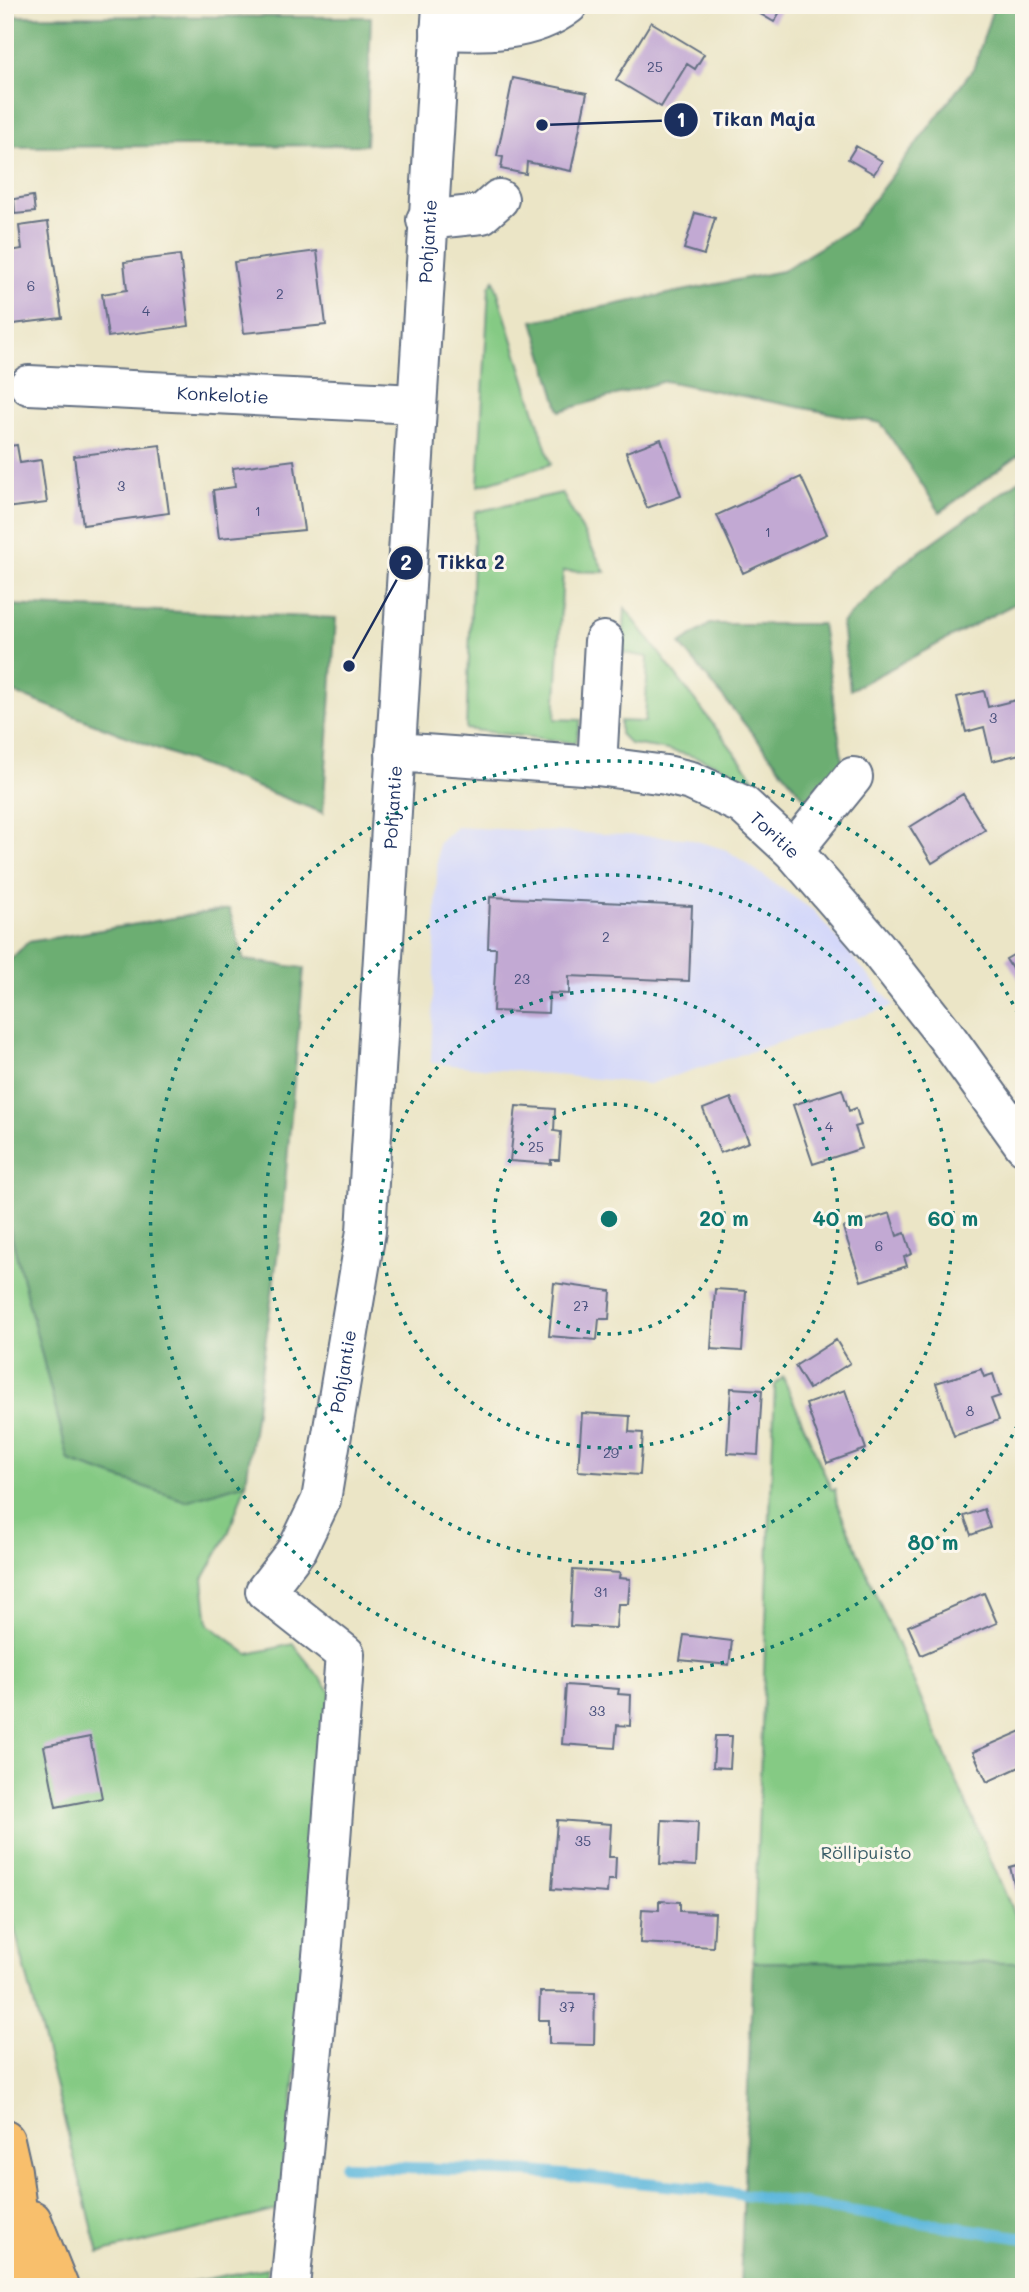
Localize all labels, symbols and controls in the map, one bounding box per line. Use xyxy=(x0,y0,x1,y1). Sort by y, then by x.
house number: 25 xyxy=(647,57,663,76)
callout: Tikan Maja xyxy=(663,100,830,140)
text: 1 xyxy=(676,105,686,132)
text: Tikan Maja xyxy=(712,106,816,131)
street label: Pohjantie xyxy=(413,199,442,284)
house number: 6 xyxy=(27,276,35,295)
house number: 2 xyxy=(276,284,284,303)
house number: 4 xyxy=(142,301,151,320)
street label: Konkelotie xyxy=(176,380,269,409)
house number: 3 xyxy=(117,476,125,495)
house number: 1 xyxy=(255,501,261,520)
house number: 1 xyxy=(765,522,771,541)
callout: Tikka 2 xyxy=(389,543,519,583)
text: 2 xyxy=(400,548,412,575)
text: Tikka 2 xyxy=(437,549,505,574)
house number: 3 xyxy=(989,708,997,727)
street label: Pohjantie xyxy=(378,765,407,850)
street label: Toritie xyxy=(745,806,806,863)
house number: 2 xyxy=(602,927,610,946)
house number: 23 xyxy=(514,969,530,988)
house number: 4 xyxy=(825,1117,834,1136)
house number: 25 xyxy=(528,1137,544,1156)
text: 20 m xyxy=(699,1204,749,1231)
text: 40 m xyxy=(812,1204,864,1231)
text: 60 m xyxy=(928,1204,978,1231)
centre of rings xyxy=(597,1207,621,1231)
house number: 6 xyxy=(875,1236,883,1255)
house number: 27 xyxy=(573,1296,589,1315)
street label: Pohjantie xyxy=(324,1328,361,1415)
house number: 8 xyxy=(966,1401,974,1420)
house number: 29 xyxy=(603,1443,619,1462)
text: 80 m xyxy=(908,1528,958,1555)
house number: 31 xyxy=(594,1582,608,1601)
house number: 33 xyxy=(589,1701,605,1720)
house number: 35 xyxy=(575,1831,591,1850)
park label: Röllipuisto xyxy=(821,1840,912,1864)
house number: 37 xyxy=(559,1997,575,2016)

